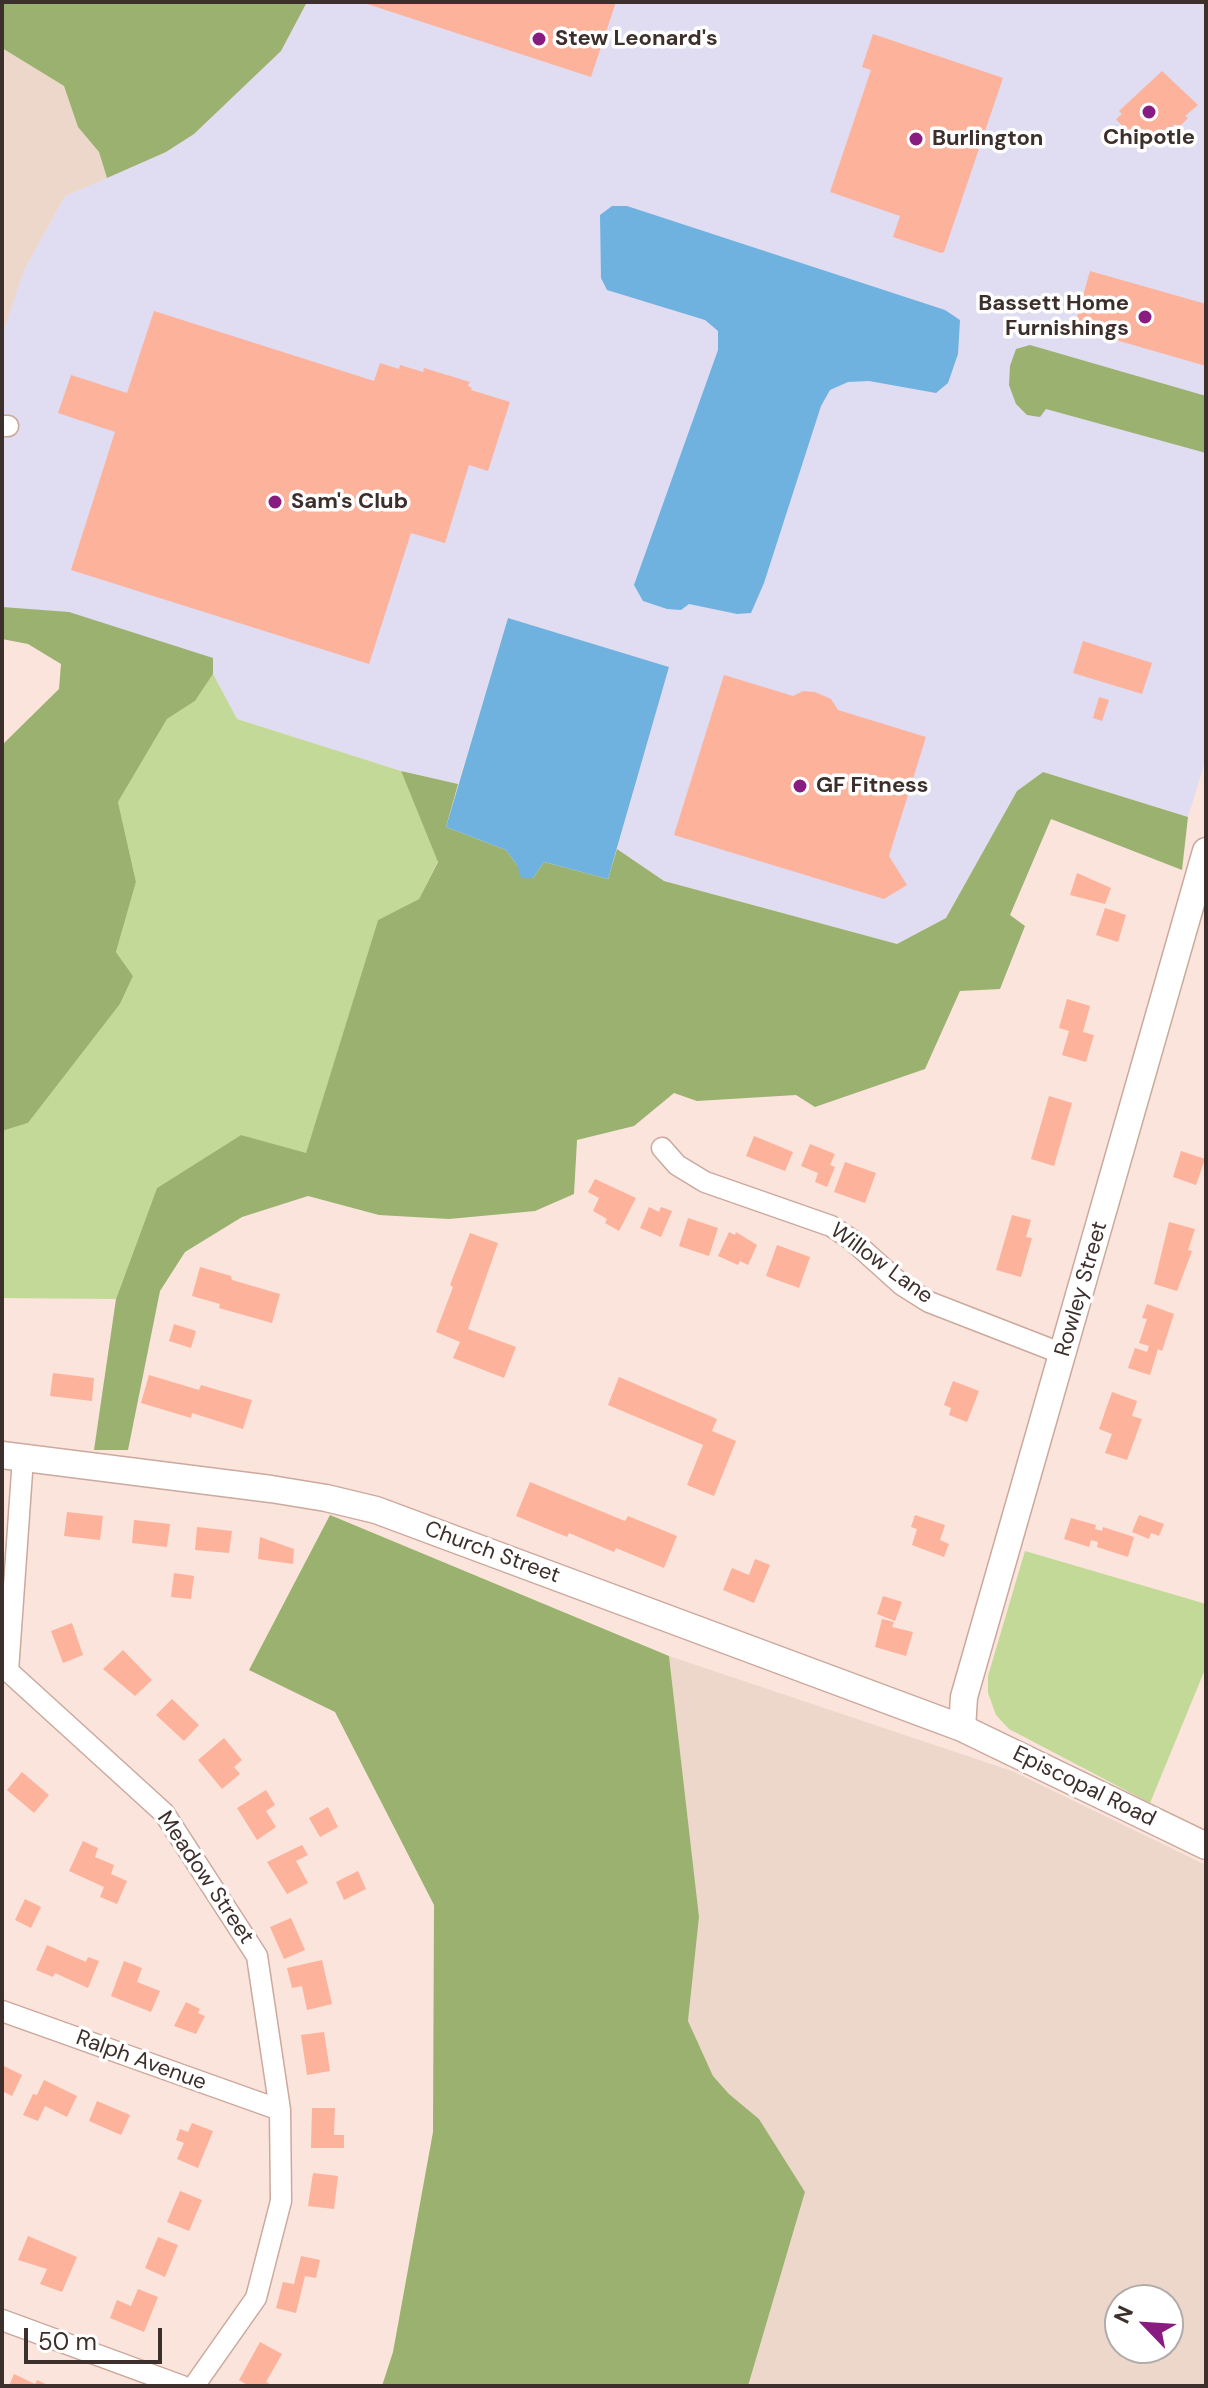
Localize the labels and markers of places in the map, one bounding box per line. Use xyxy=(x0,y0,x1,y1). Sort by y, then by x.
place label: Stew Leonard's xyxy=(555,26,718,52)
marker: Stew Leonard's xyxy=(530,30,548,48)
marker: Chipotle xyxy=(1140,103,1158,121)
place label: Chipotle xyxy=(1103,125,1195,151)
place label: Burlington xyxy=(932,126,1043,152)
marker: Burlington xyxy=(907,130,925,148)
place label: Bassett Home Furnishings xyxy=(978,291,1129,342)
marker: Bassett Home Furnishings xyxy=(1136,308,1154,326)
place label: Sam's Club xyxy=(291,489,408,515)
marker: Sam's Club xyxy=(266,493,284,511)
place label: GF Fitness xyxy=(816,773,929,799)
marker: GF Fitness xyxy=(791,777,809,795)

